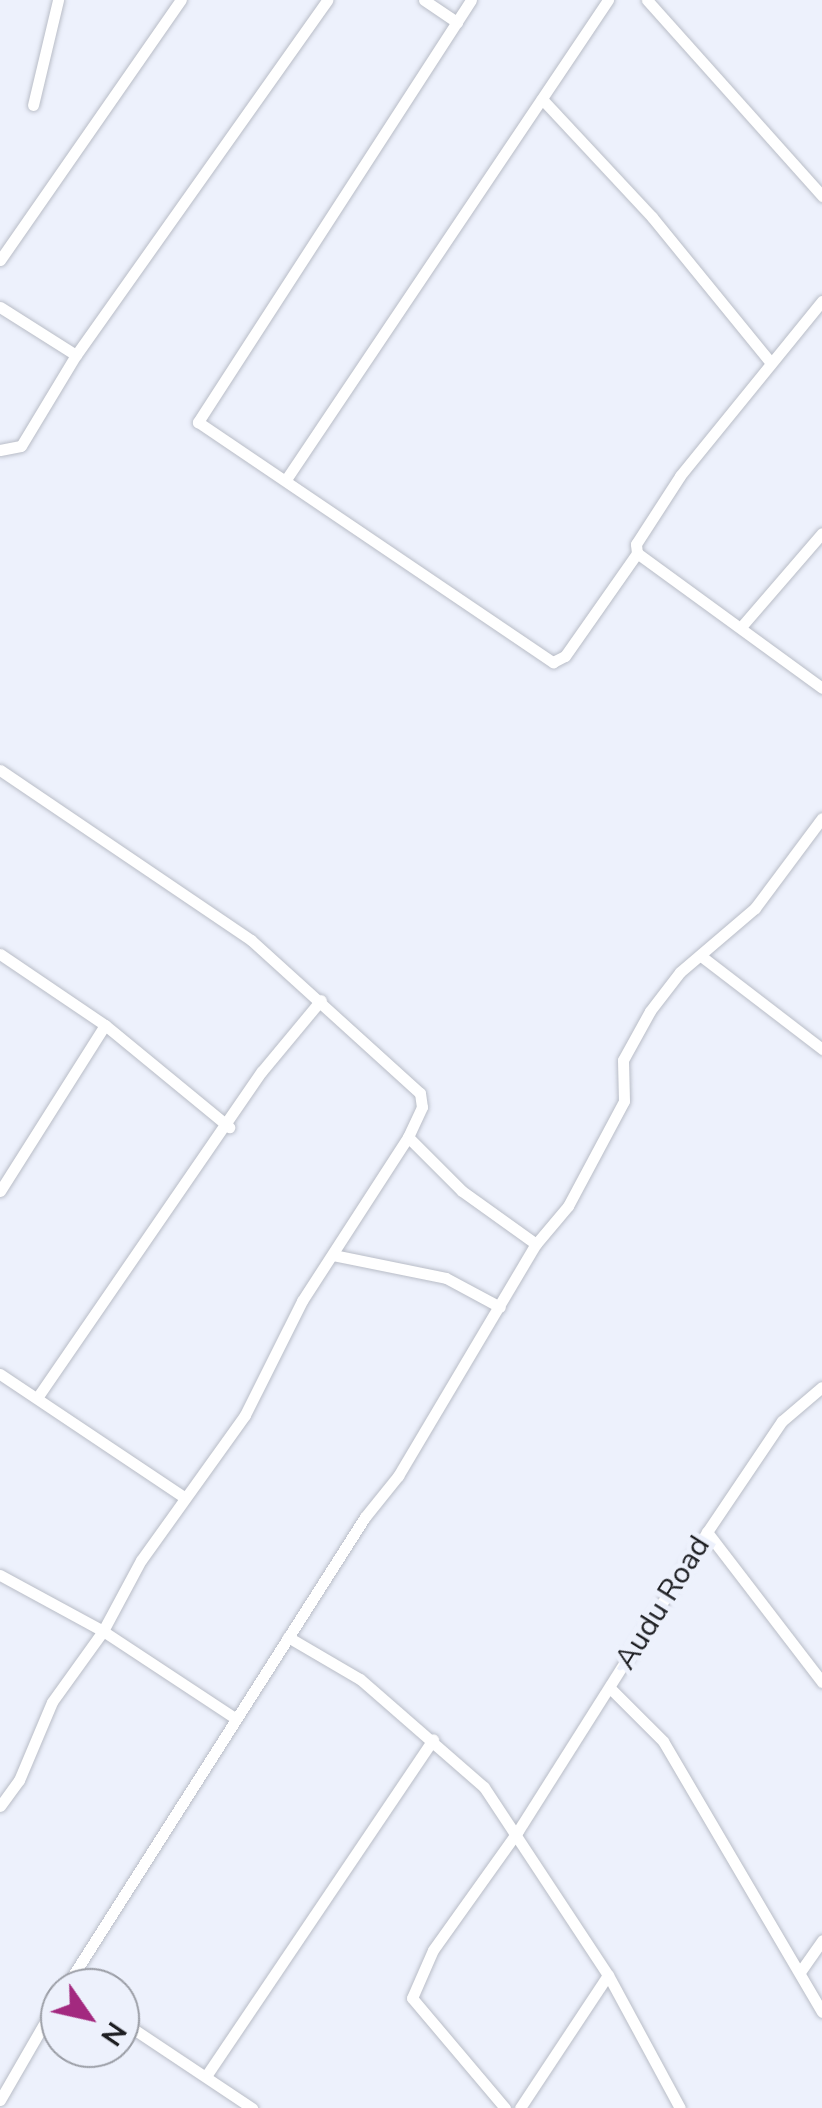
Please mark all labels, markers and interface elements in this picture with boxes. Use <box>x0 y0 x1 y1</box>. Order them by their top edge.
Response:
street label: Audu Road <box>608 1530 718 1676</box>
north arrow <box>40 1968 140 2068</box>
text: N <box>92 2014 135 2053</box>

